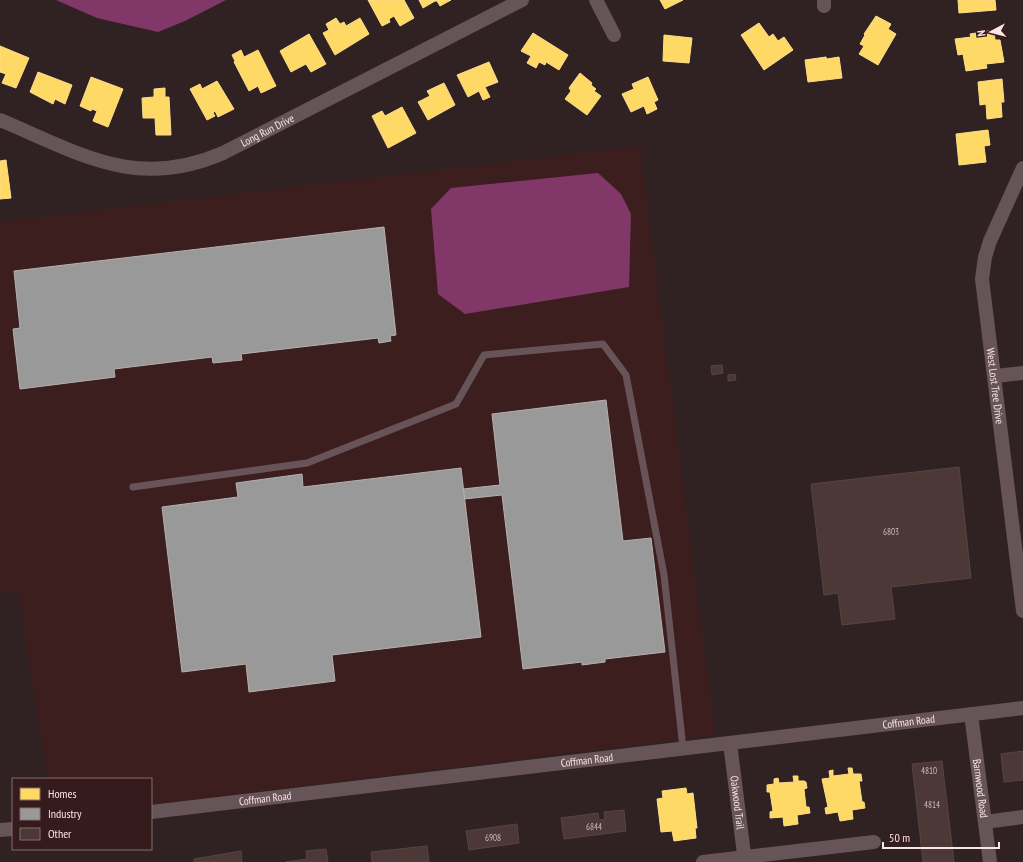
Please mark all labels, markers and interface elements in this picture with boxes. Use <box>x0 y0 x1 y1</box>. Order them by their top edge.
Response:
north arrow <box>971 12 1011 52</box>
text: N <box>974 29 988 37</box>
street label: Long Run Drive <box>238 111 297 150</box>
street label: West Lost Tree Drive <box>984 347 1007 425</box>
house number: 6803 <box>883 526 899 537</box>
street label: Coffman Road <box>882 712 936 732</box>
street label: Coffman Road <box>560 750 614 770</box>
street label: Barnwood Road <box>970 758 991 819</box>
house number: 4810 <box>921 765 937 776</box>
street label: Oakwood Trail <box>727 775 748 831</box>
legend <box>12 778 152 850</box>
text: Homes <box>48 786 76 801</box>
street label: Coffman Road <box>238 788 292 808</box>
house number: 4814 <box>924 799 940 810</box>
text: Industry <box>48 806 82 821</box>
house number: 6844 <box>586 821 602 832</box>
scale bar <box>883 824 999 850</box>
text: Other <box>48 826 72 841</box>
text: 50 m <box>889 830 910 845</box>
house number: 6908 <box>485 832 501 843</box>

